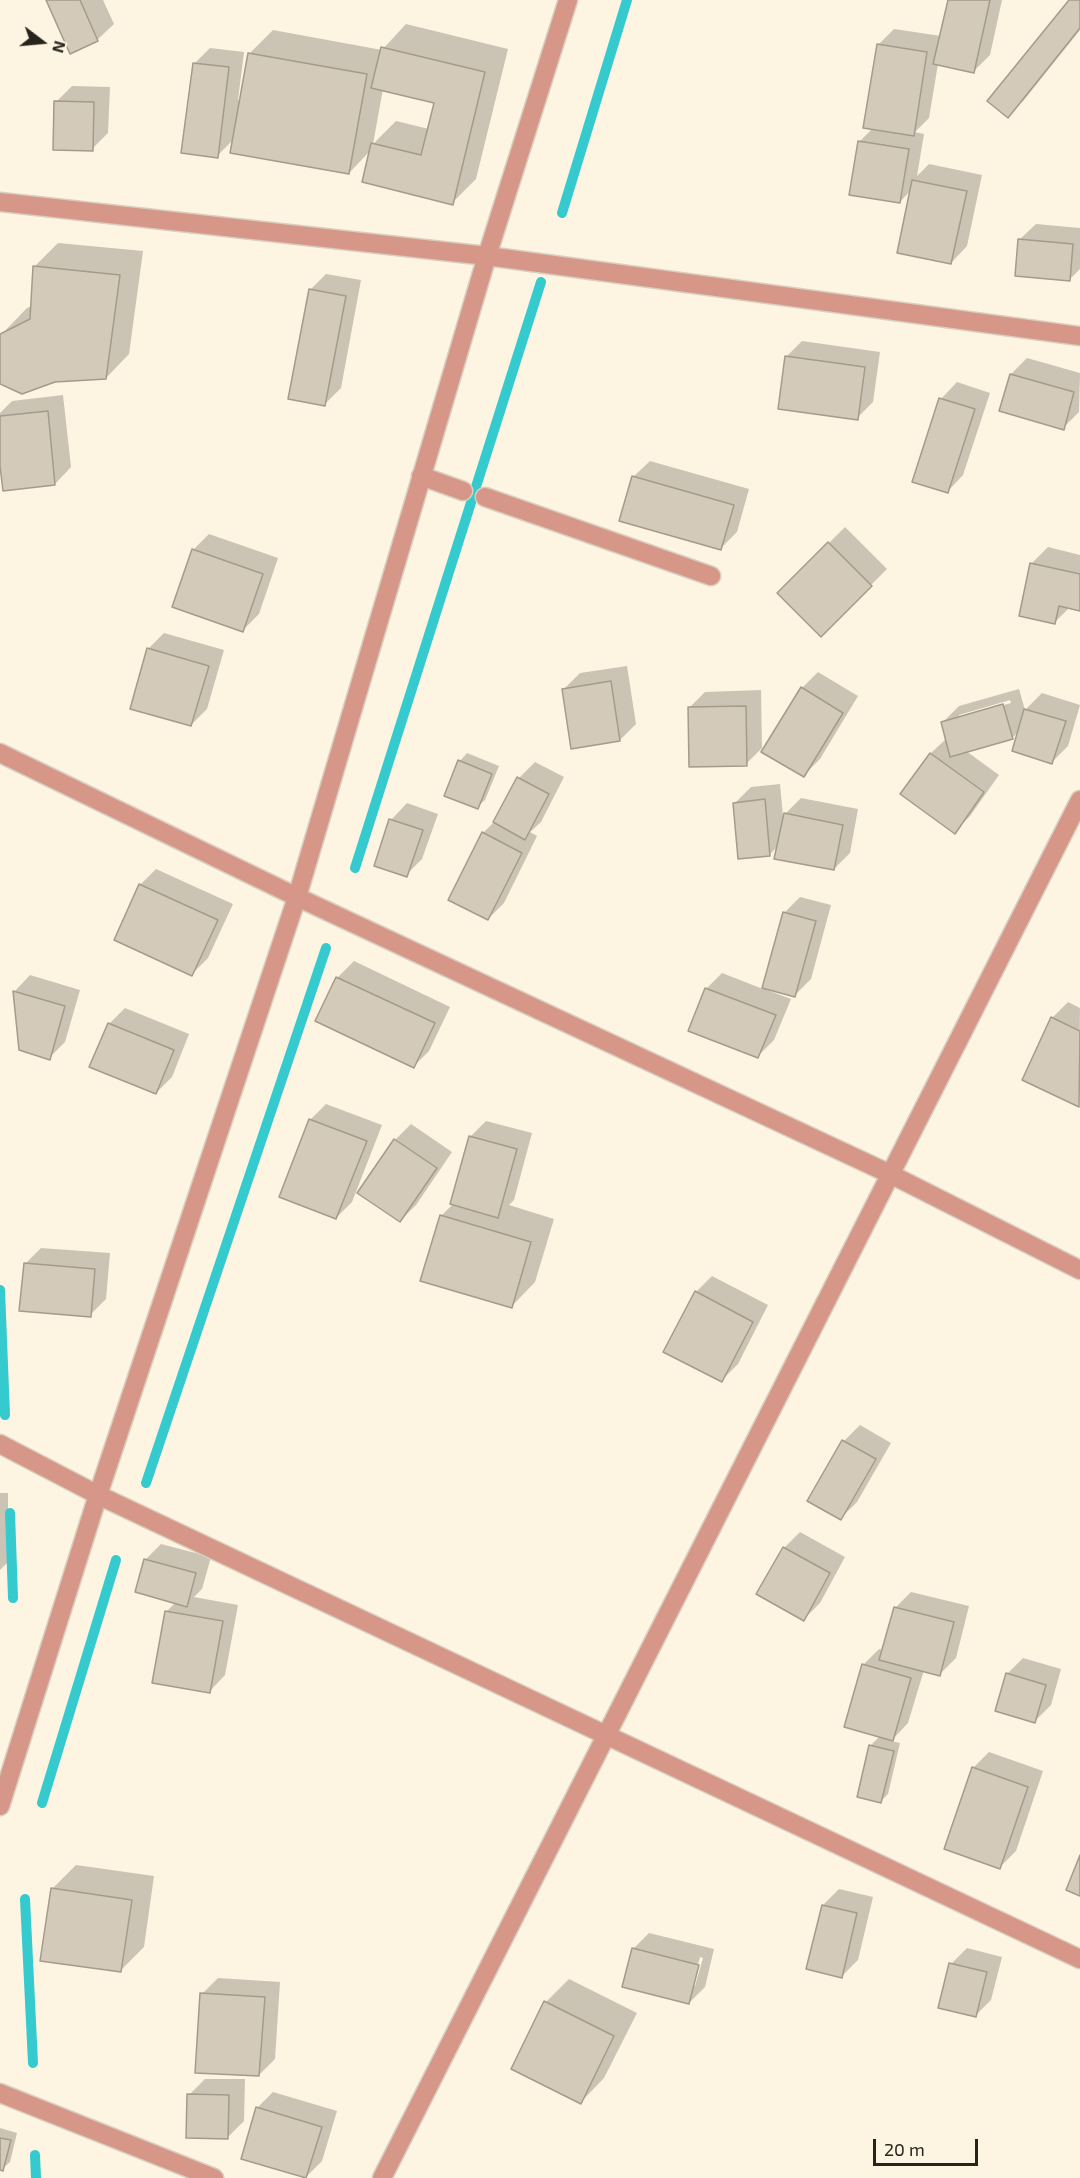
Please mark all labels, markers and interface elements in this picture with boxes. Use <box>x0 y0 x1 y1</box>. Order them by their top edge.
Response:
north arrow <box>12 12 72 72</box>
text: N <box>49 39 71 55</box>
scale bar <box>876 2127 981 2165</box>
text: 20 m <box>884 2138 925 2160</box>

